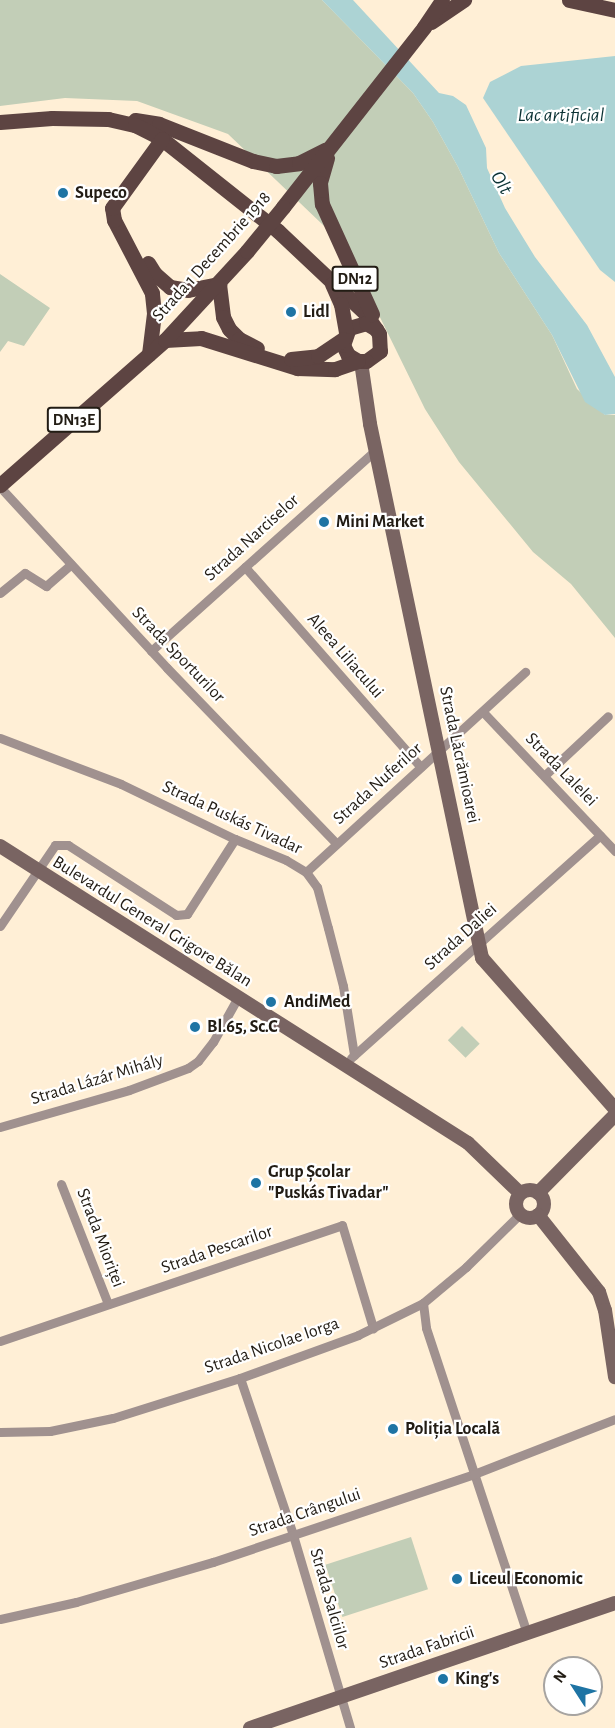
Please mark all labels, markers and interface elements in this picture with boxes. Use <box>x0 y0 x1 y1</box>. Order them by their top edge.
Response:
water label: Lac artificial <box>517 103 605 127</box>
water label: Olt <box>485 167 517 199</box>
place label: Supeco <box>75 182 127 204</box>
marker: Supeco <box>56 186 70 200</box>
street label: Strada 1 Decembrie 1918 <box>148 188 276 326</box>
road number: DN12 <box>331 266 379 292</box>
place label: Lidl <box>303 301 330 323</box>
marker: Lidl <box>284 305 298 319</box>
road number: DN13E <box>46 407 103 433</box>
street label: Strada Narciselor <box>200 490 304 586</box>
place label: Mini Market <box>336 511 424 533</box>
marker: Mini Market <box>317 515 331 529</box>
street label: Strada Sporturilor <box>127 603 229 707</box>
street label: Aleea Liliacului <box>302 609 388 703</box>
street label: Strada Lăcrămioarei <box>434 685 484 825</box>
street label: Strada Lalelei <box>520 729 602 811</box>
street label: Strada Nuferilor <box>329 738 427 830</box>
street label: Strada Puskás Tivadar <box>159 776 305 860</box>
street label: Bulevardul General Grigore Bălan <box>48 852 256 992</box>
street label: Strada Daliei <box>420 899 502 975</box>
place label: AndiMed <box>284 991 350 1013</box>
marker: AndiMed <box>262 993 280 1011</box>
place label: Bl.65, Sc.C <box>207 1016 278 1038</box>
marker: Bl.65, Sc.C <box>188 1020 202 1034</box>
street label: Strada Lázár Mihály <box>28 1050 166 1110</box>
place label: Grup Școlar "Puskás Tivadar" <box>268 1162 389 1204</box>
marker: Grup Școlar "Puskás Tivadar" <box>249 1176 263 1190</box>
street label: Strada Mioriței <box>71 1185 129 1291</box>
street label: Strada Pescarilor <box>158 1221 276 1279</box>
street label: Strada Nicolae Iorga <box>202 1313 342 1379</box>
place label: Poliția Locală <box>405 1418 500 1440</box>
marker: Poliția Locală <box>386 1422 400 1436</box>
street label: Strada Crângului <box>246 1484 364 1542</box>
street label: Strada Salciilor <box>304 1546 354 1652</box>
place label: Liceul Economic <box>469 1568 583 1590</box>
marker: Liceul Economic <box>450 1572 464 1586</box>
street label: Strada Fabricii <box>377 1622 477 1674</box>
north arrow <box>543 1656 603 1716</box>
text: N <box>550 1667 570 1686</box>
place label: King's <box>455 1668 499 1690</box>
marker: King's <box>436 1672 450 1686</box>

